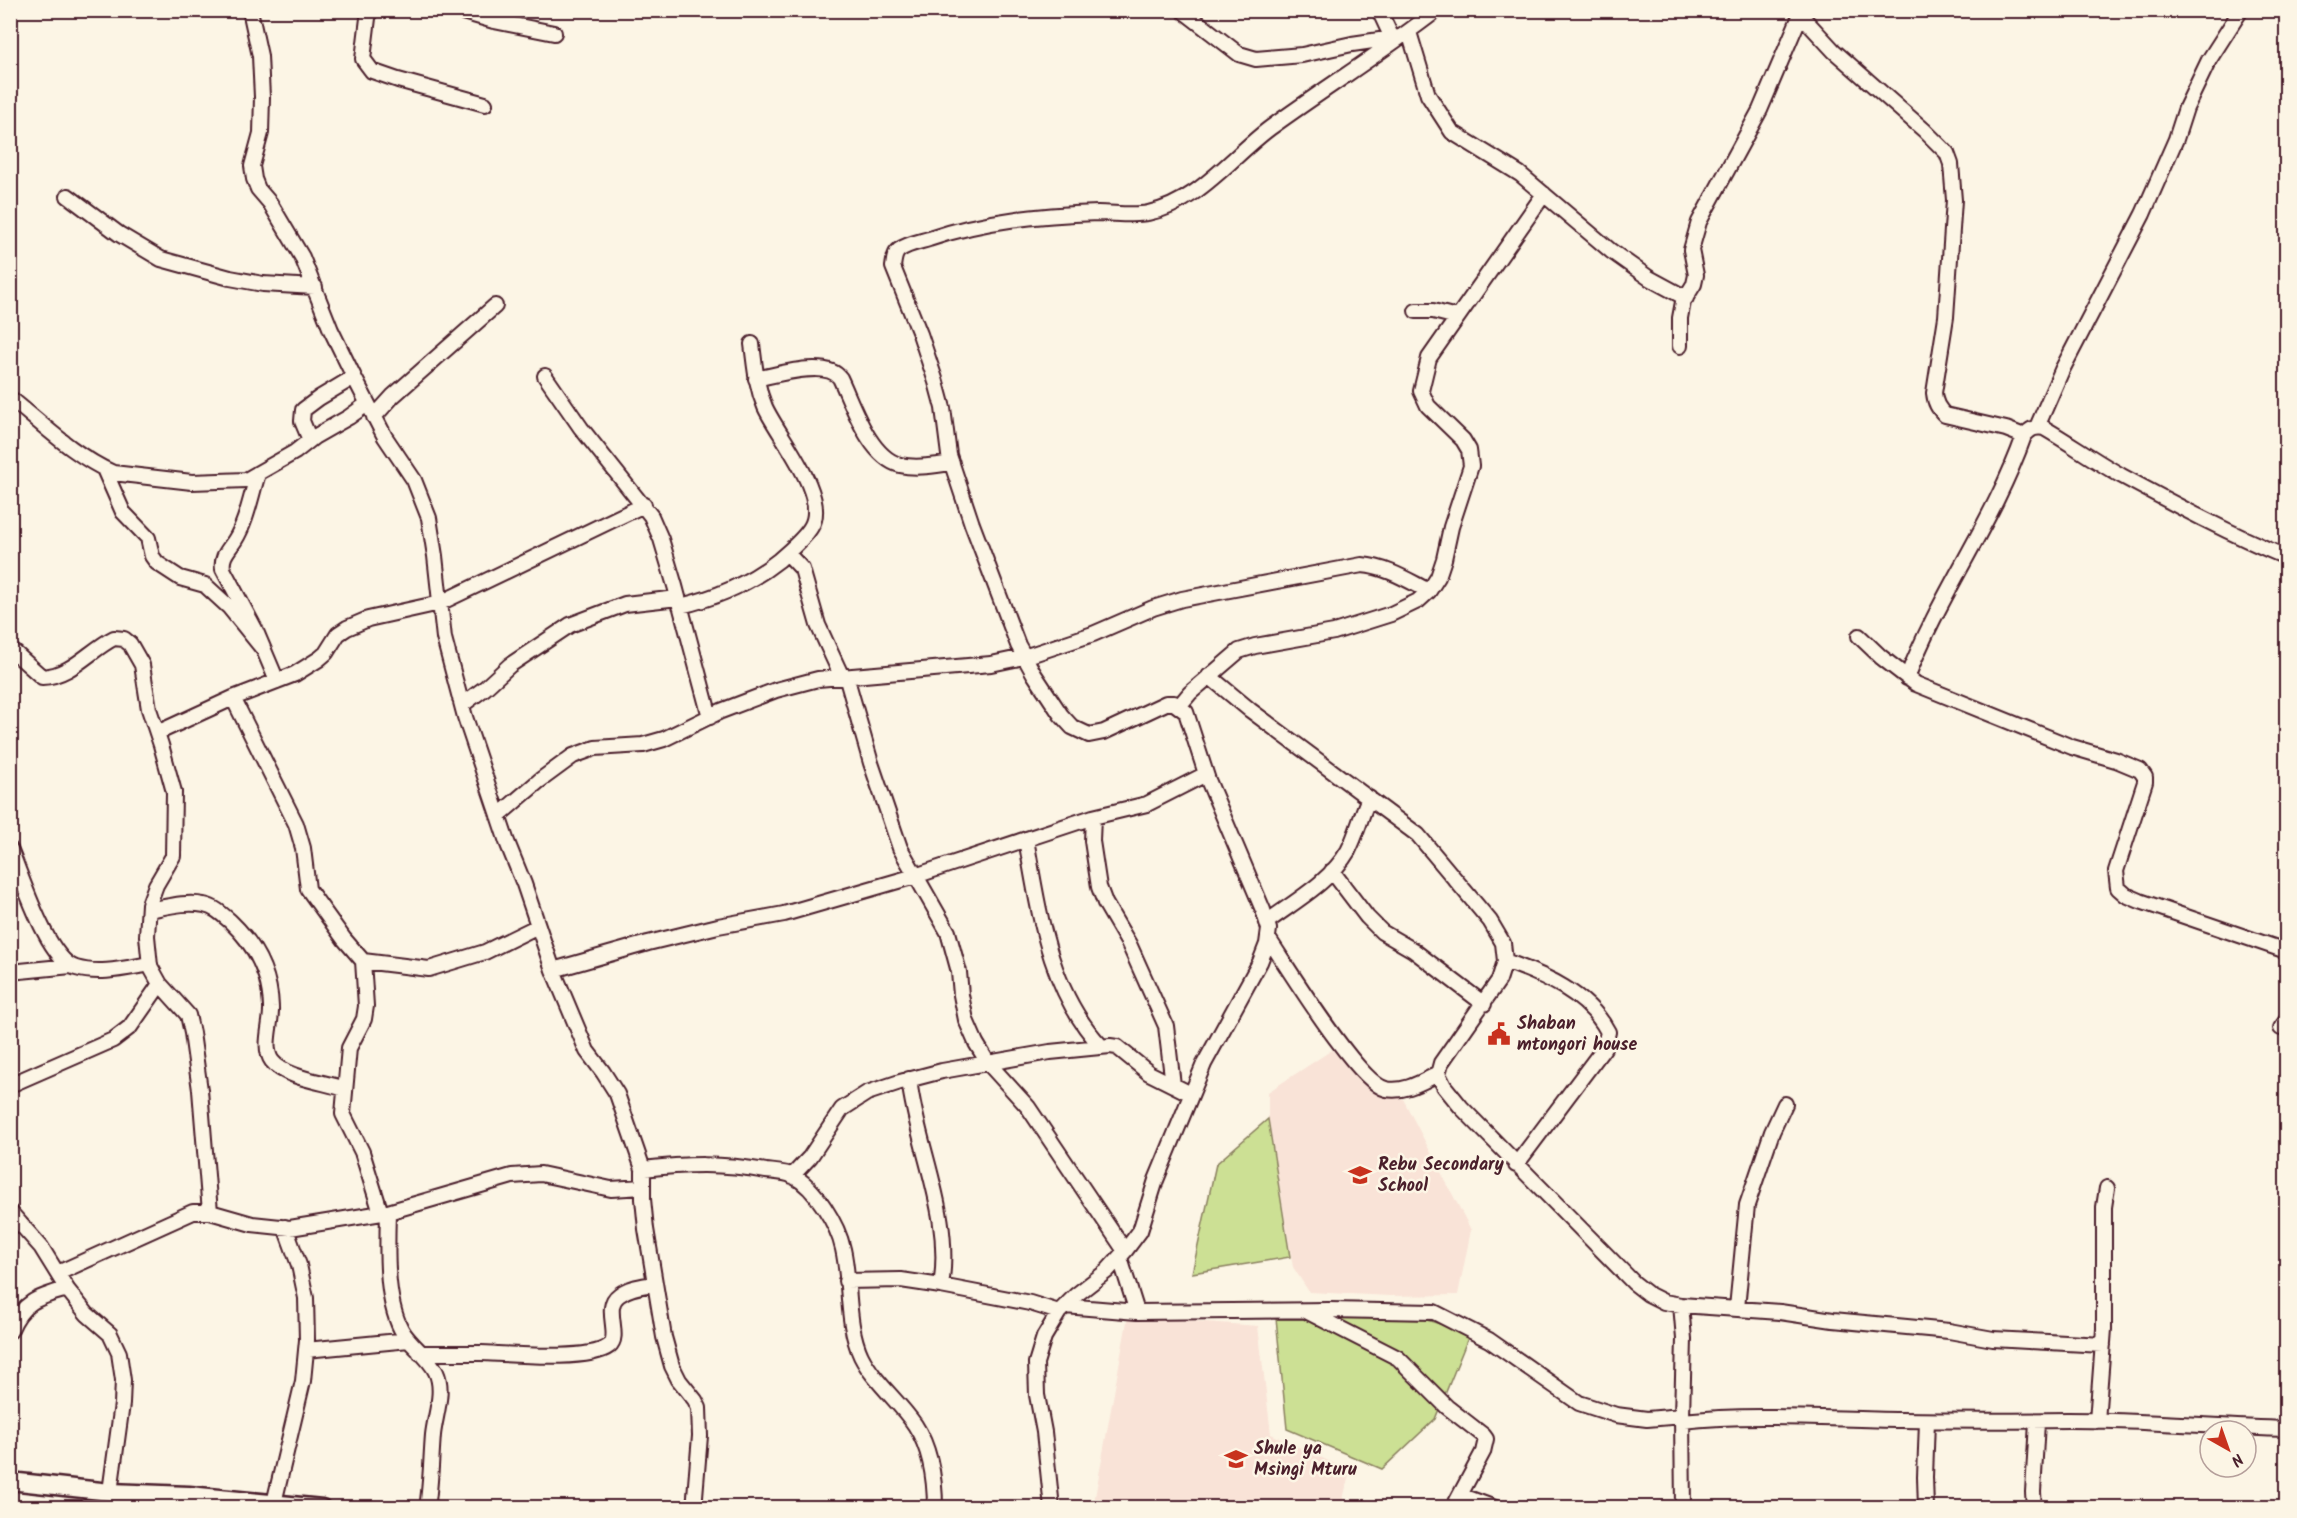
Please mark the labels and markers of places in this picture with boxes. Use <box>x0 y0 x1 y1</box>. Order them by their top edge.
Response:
place label: Shaban mtongori house <box>1517 1010 1638 1060</box>
public building icon: Shaban mtongori house <box>1486 1021 1512 1047</box>
place label: Rebu Secondary School <box>1378 1151 1505 1201</box>
school or university icon: Rebu Secondary School <box>1347 1162 1373 1188</box>
place label: Shule ya Msingi Mturu <box>1254 1435 1357 1485</box>
school or university icon: Shule ya Msingi Mturu <box>1223 1446 1249 1472</box>

